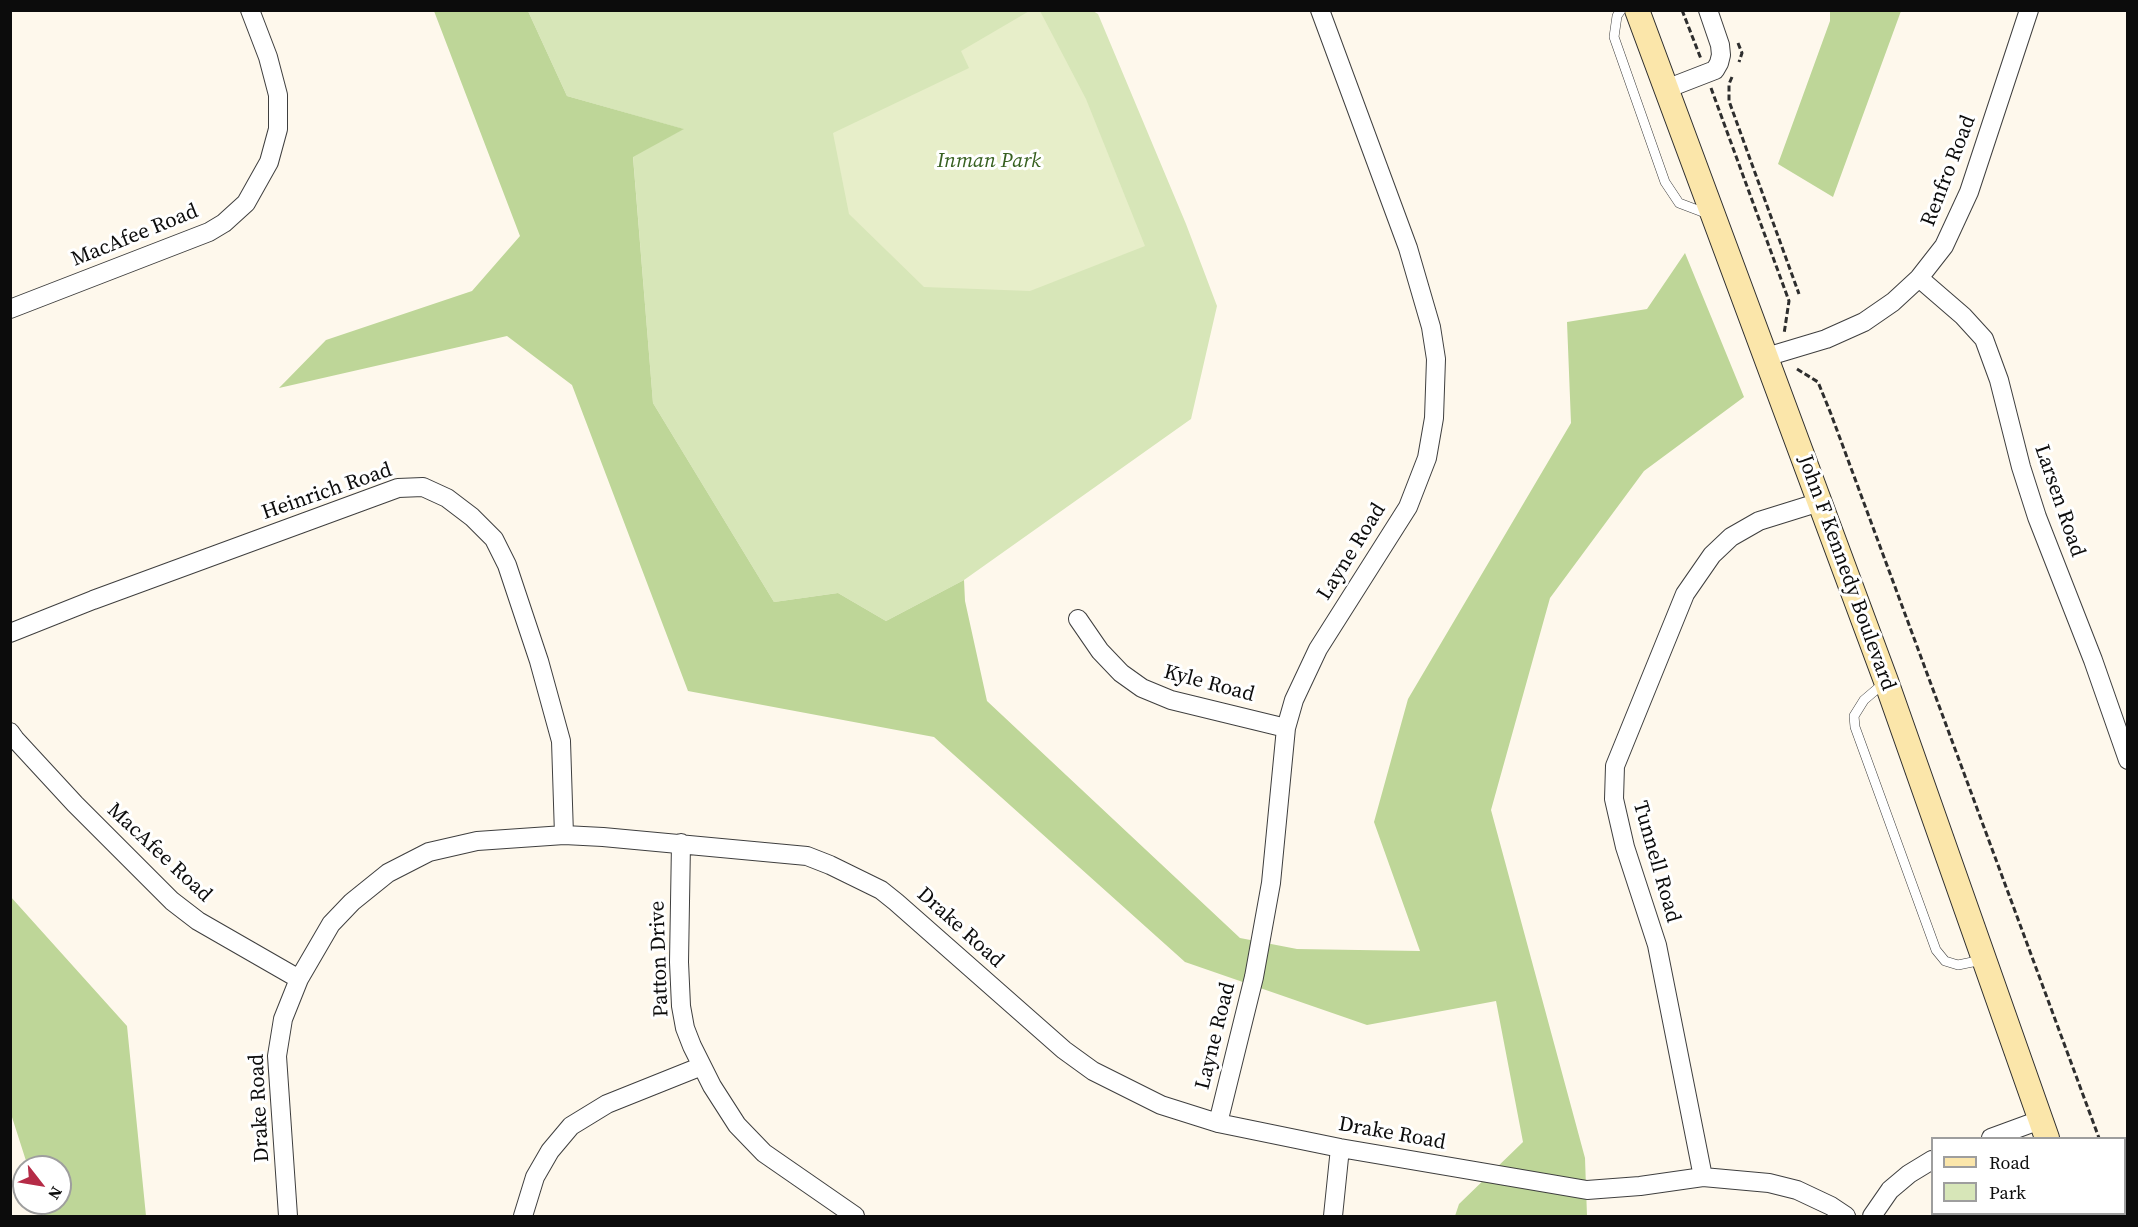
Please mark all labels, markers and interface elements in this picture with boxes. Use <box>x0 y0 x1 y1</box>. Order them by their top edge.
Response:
street label: Renfro Road <box>1916 112 1982 230</box>
park label: Inman Park <box>937 149 1041 175</box>
street label: MacAfee Road <box>68 199 202 273</box>
street label: Larsen Road <box>2028 442 2090 560</box>
street label: John F Kennedy Boulevard <box>1792 452 1900 694</box>
street label: Heinrich Road <box>259 458 395 526</box>
street label: Layne Road <box>1312 499 1392 605</box>
street label: Kyle Road <box>1161 660 1257 708</box>
street label: MacAfee Road <box>101 798 217 908</box>
street label: Tunnell Road <box>1627 798 1685 926</box>
street label: Drake Road <box>911 882 1009 974</box>
street label: Patton Drive <box>645 900 675 1018</box>
street label: Layne Road <box>1191 980 1241 1092</box>
street label: Drake Road <box>245 1053 275 1163</box>
street label: Drake Road <box>1336 1112 1448 1156</box>
legend <box>1931 1137 2126 1215</box>
text: Road <box>1989 1150 2030 1175</box>
north arrow <box>12 1155 72 1215</box>
text: Park <box>1989 1180 2026 1205</box>
text: N <box>43 1183 68 1204</box>

